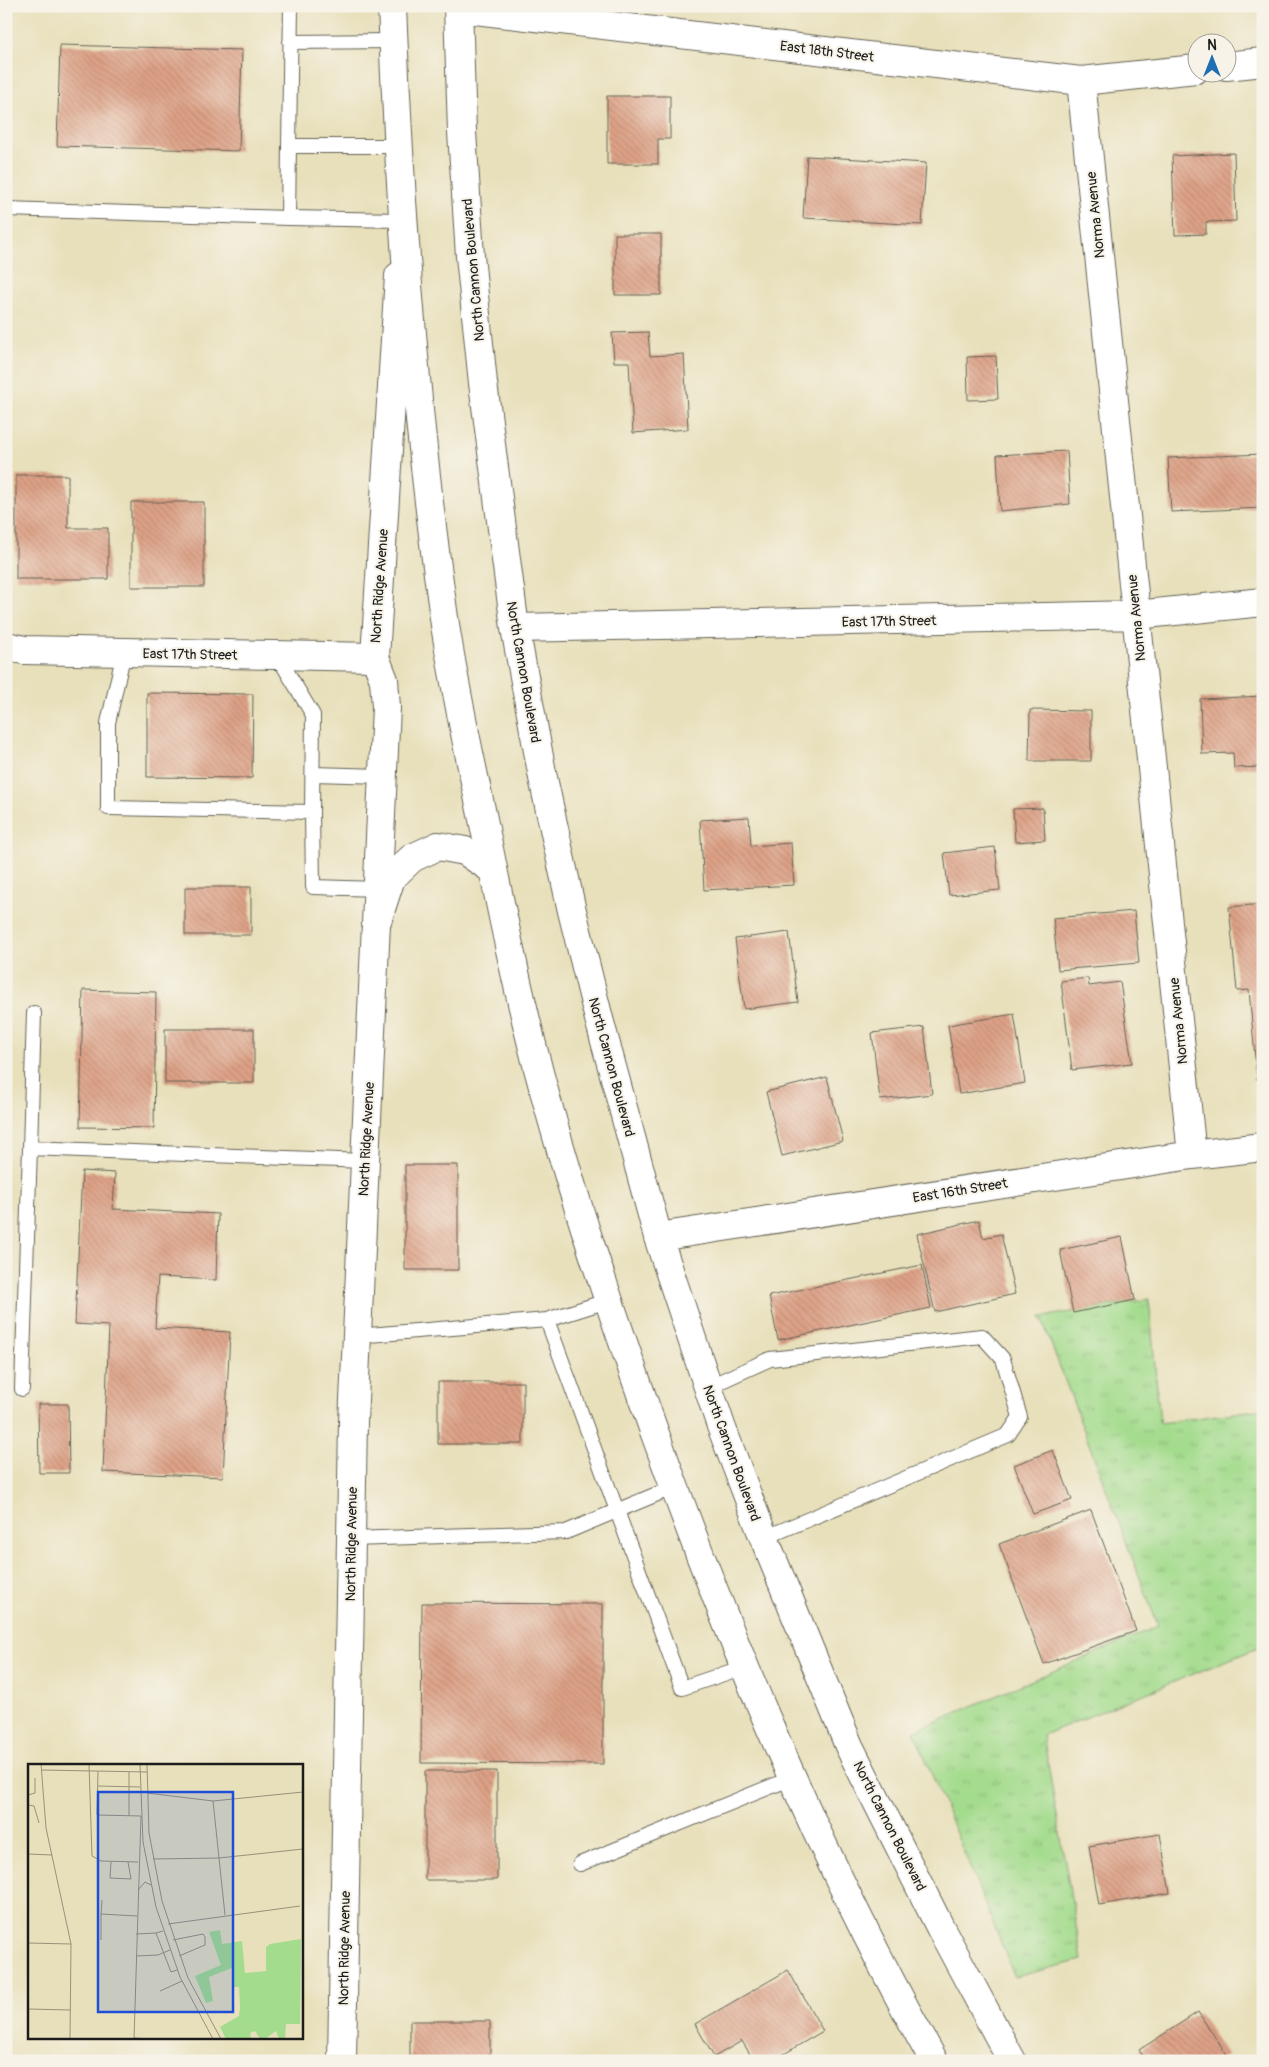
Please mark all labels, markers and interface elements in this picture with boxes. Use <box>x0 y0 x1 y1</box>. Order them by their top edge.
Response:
north arrow <box>1186 32 1236 82</box>
street label: East 18th Street <box>779 37 875 66</box>
text: N <box>1207 37 1217 54</box>
street label: Norma Avenue <box>1082 171 1108 259</box>
street label: North Cannon Boulevard <box>459 198 488 342</box>
street label: North Ridge Avenue <box>367 528 392 644</box>
street label: Norma Avenue <box>1123 574 1149 662</box>
street label: North Cannon Boulevard <box>503 600 544 744</box>
street label: East 17th Street <box>841 612 937 631</box>
street label: East 17th Street <box>142 645 238 664</box>
street label: Norma Avenue <box>1165 977 1191 1065</box>
street label: North Cannon Boulevard <box>585 996 638 1139</box>
street label: North Ridge Avenue <box>355 1081 378 1197</box>
street label: East 16th Street <box>912 1175 1009 1206</box>
street label: North Cannon Boulevard <box>699 1383 764 1524</box>
street label: North Ridge Avenue <box>342 1486 361 1601</box>
street label: North Cannon Boulevard <box>849 1758 930 1894</box>
inset map <box>28 1764 302 2040</box>
street label: North Ridge Avenue <box>335 1890 354 2005</box>

